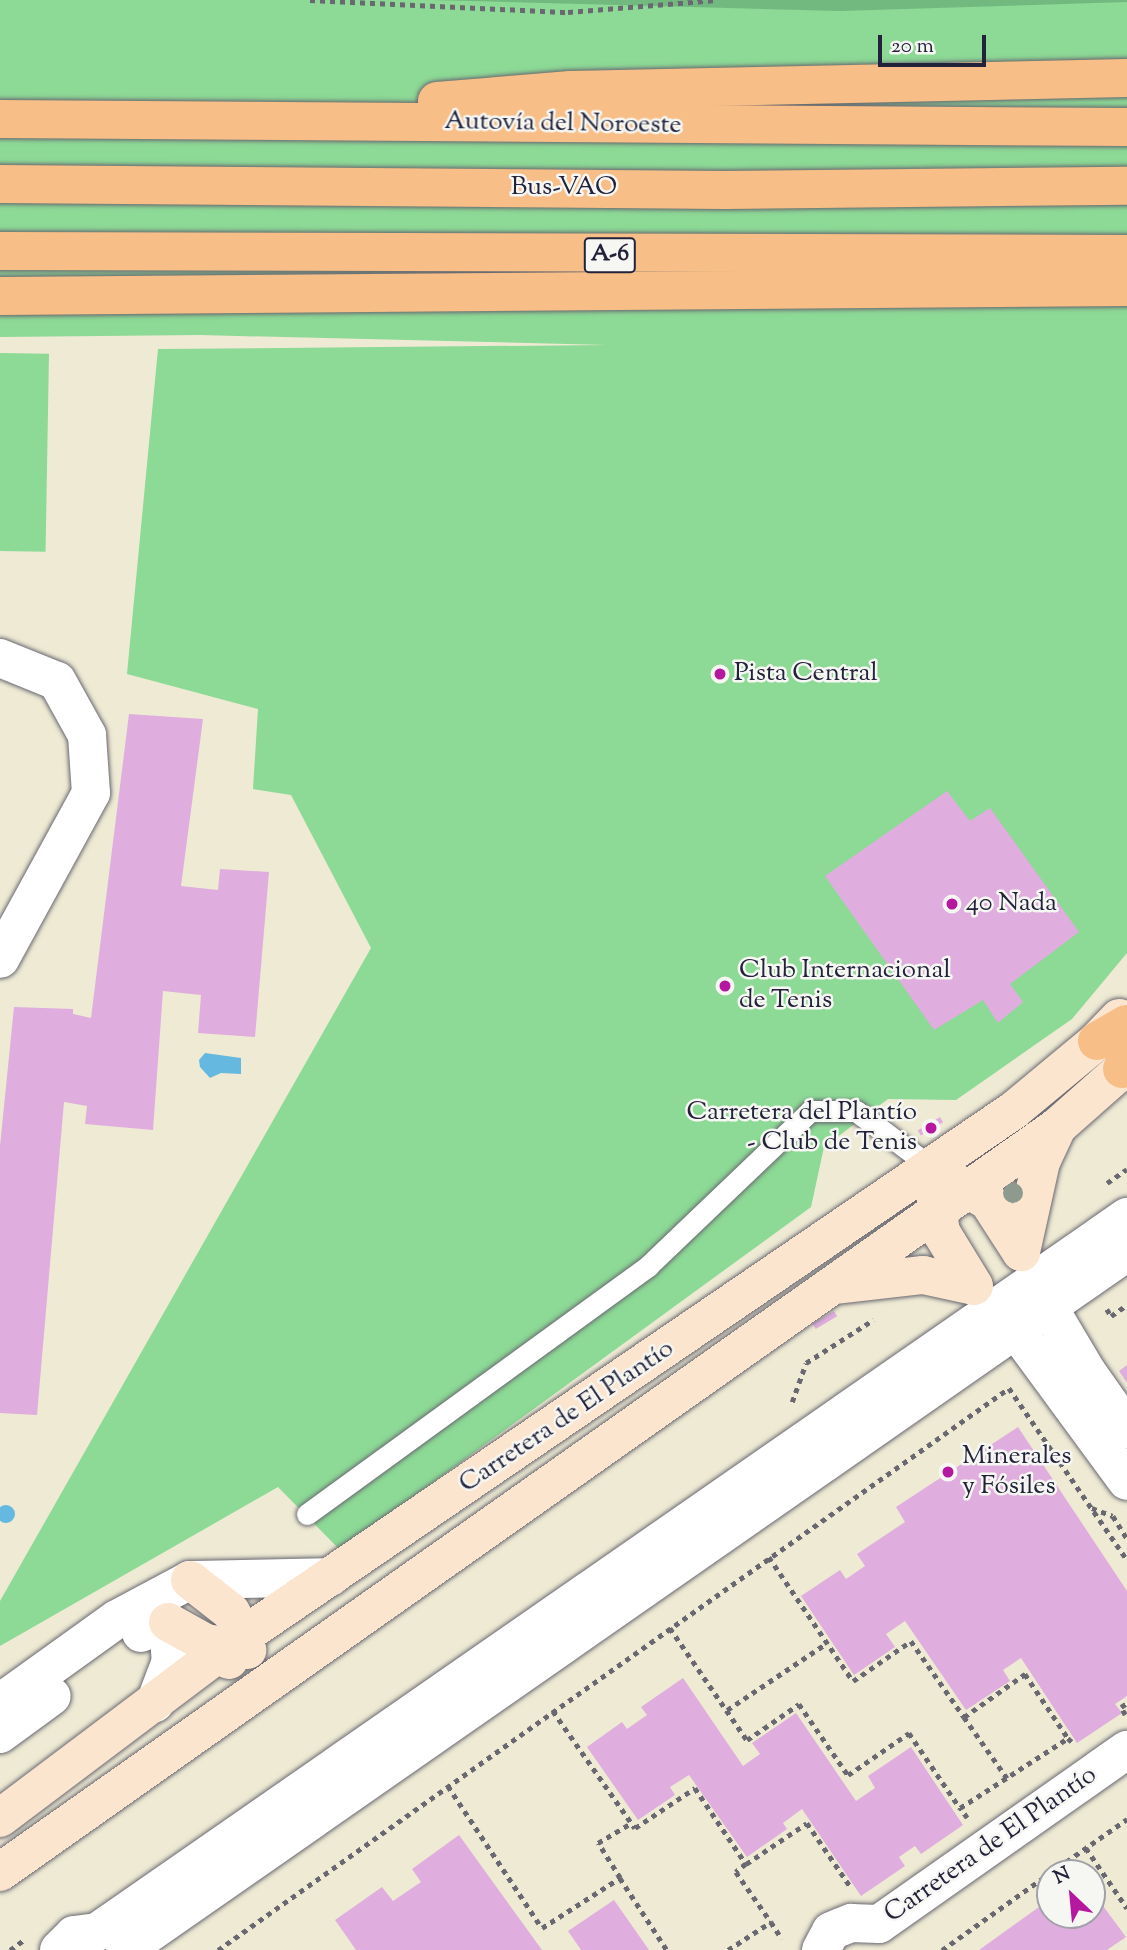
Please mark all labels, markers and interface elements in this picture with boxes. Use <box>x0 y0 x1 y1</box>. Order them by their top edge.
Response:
scale bar <box>882 21 990 65</box>
text: 20 m <box>891 32 934 62</box>
street label: Autovía del Noroeste <box>444 106 682 142</box>
street label: Bus-VAO <box>511 172 617 204</box>
road number: A-6 <box>584 234 636 276</box>
place label: Pista Central <box>734 658 878 690</box>
marker: Pista Central <box>712 666 728 682</box>
place label: 40 Nada <box>966 888 1057 920</box>
marker: 40 Nada <box>944 896 960 912</box>
place label: Club Internacional de Tenis <box>739 955 951 1016</box>
marker: Club Internacional de Tenis <box>717 978 733 994</box>
place label: Carretera del Plantío - Club de Tenis <box>686 1097 917 1158</box>
marker: Carretera del Plantío - Club de Tenis <box>923 1120 939 1136</box>
street label: Carretera de El Plantío <box>454 1334 680 1500</box>
place label: Minerales y Fósiles <box>962 1441 1072 1502</box>
marker: Minerales y Fósiles <box>940 1464 956 1480</box>
street label: Carretera de El Plantío <box>879 1760 1103 1930</box>
north arrow <box>1036 1859 1106 1929</box>
text: N <box>1050 1861 1075 1892</box>

